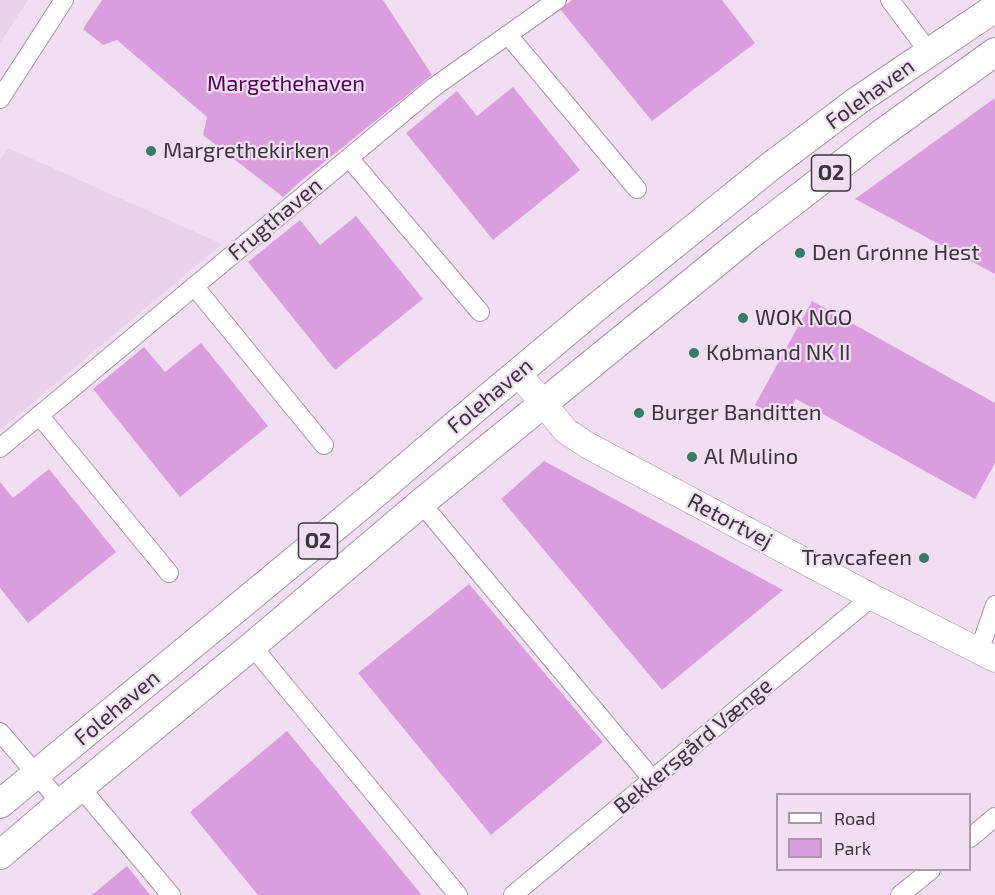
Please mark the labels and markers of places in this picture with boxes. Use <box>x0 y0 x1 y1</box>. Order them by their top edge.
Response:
place label: Margrethekirken <box>163 138 330 164</box>
marker: Margrethekirken <box>144 144 158 158</box>
place label: Den Grønne Hest <box>812 240 980 266</box>
marker: Den Grønne Hest <box>793 246 807 260</box>
place label: WOK NGO <box>755 305 852 331</box>
marker: WOK NGO <box>736 311 750 325</box>
place label: Købmand NK II <box>706 340 851 366</box>
marker: Købmand NK II <box>687 346 701 360</box>
place label: Burger Banditten <box>651 400 822 426</box>
marker: Burger Banditten <box>632 406 646 420</box>
place label: Al Mulino <box>704 444 798 470</box>
marker: Al Mulino <box>685 450 699 464</box>
place label: Travcafeen <box>801 545 912 571</box>
marker: Travcafeen <box>917 551 931 565</box>

